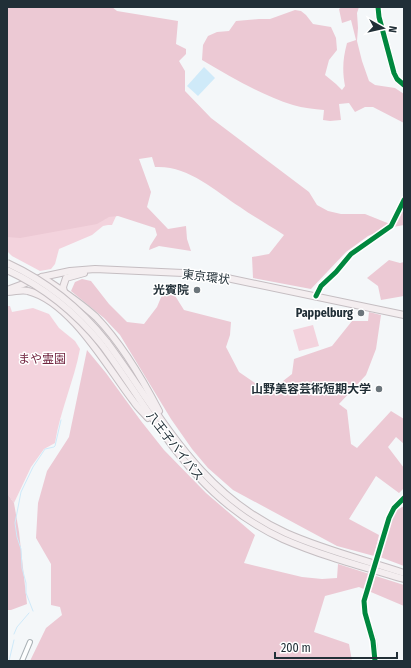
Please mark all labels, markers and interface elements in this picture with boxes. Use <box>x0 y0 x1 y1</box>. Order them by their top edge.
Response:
north arrow <box>363 8 403 48</box>
text: N <box>386 25 399 33</box>
street label: 東京環状 <box>181 267 231 287</box>
place label: 光賓院 <box>153 283 189 297</box>
marker: 光賓院 <box>192 285 202 295</box>
place label: Pappelburg <box>296 306 353 320</box>
marker: Pappelburg <box>356 308 366 318</box>
park label: まや霊園 <box>18 352 66 366</box>
place label: 山野美容芸術短期大学 <box>251 382 371 396</box>
marker: 山野美容芸術短期大学 <box>374 384 384 394</box>
street label: 八王子バイパス <box>144 409 206 483</box>
scale bar <box>275 634 397 660</box>
text: 200 m <box>281 641 311 655</box>

